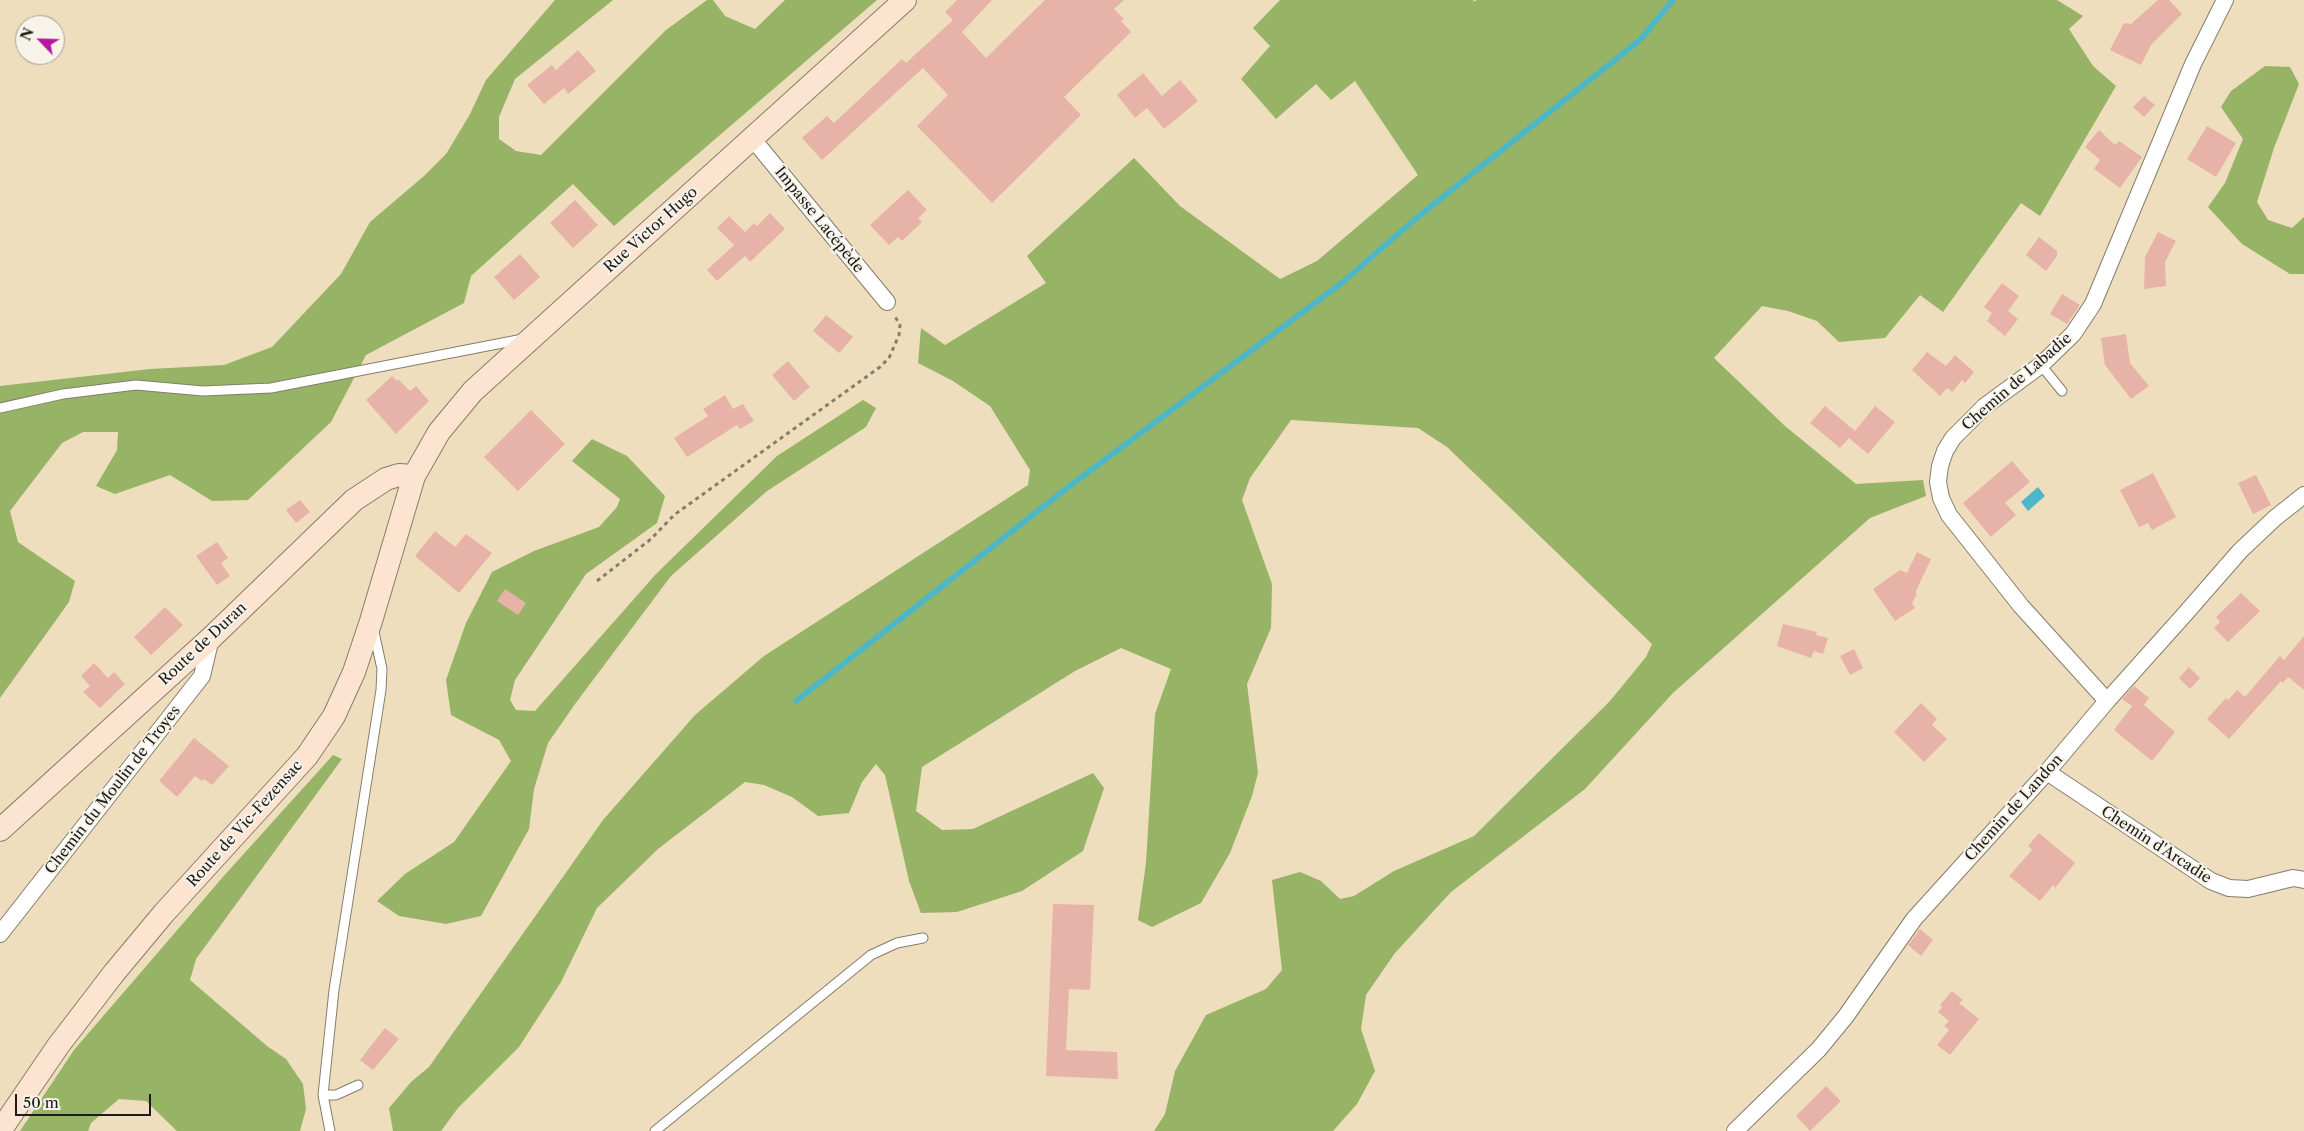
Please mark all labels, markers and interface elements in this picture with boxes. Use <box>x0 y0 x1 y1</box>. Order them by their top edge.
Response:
north arrow <box>15 15 65 65</box>
text: N <box>17 25 38 44</box>
street label: Impasse Lacépède <box>771 163 867 277</box>
street label: Rue Victor Hugo <box>601 183 701 277</box>
street label: Chemin de Labadie <box>1958 329 2076 435</box>
street label: Route de Duran <box>155 599 251 689</box>
street label: Chemin du Moulin de Troyes <box>42 702 184 878</box>
street label: Chemin de Landon <box>1961 751 2067 865</box>
street label: Route de Vic-Fezensac <box>183 757 307 891</box>
street label: Chemin d'Arcadie <box>2097 803 2215 887</box>
scale bar <box>18 1084 154 1116</box>
text: 50 m <box>23 1093 59 1112</box>

